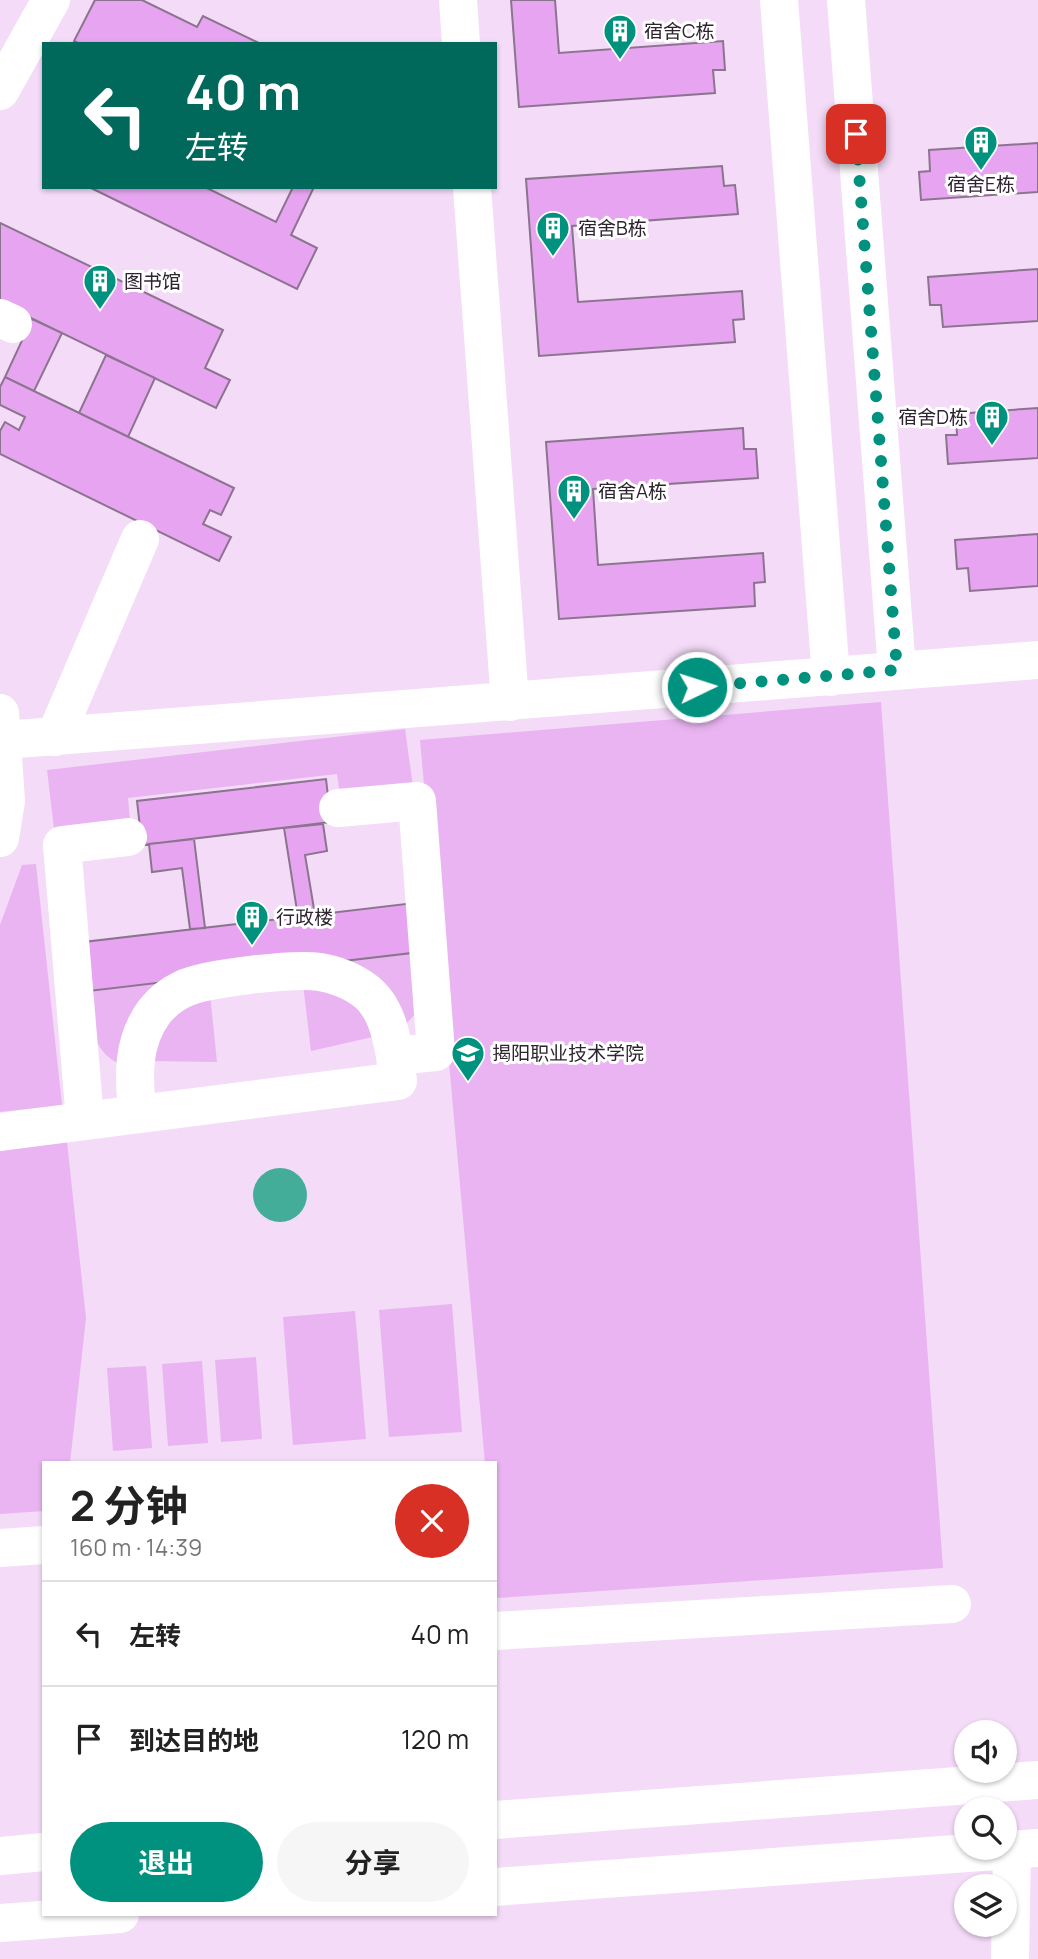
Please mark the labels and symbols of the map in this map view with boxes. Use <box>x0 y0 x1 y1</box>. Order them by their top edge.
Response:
building icon: 宿舍C栋 <box>601 12 639 61</box>
place label: 宿舍C栋 <box>644 18 715 44</box>
pin <box>826 104 886 164</box>
building icon: 宿舍E栋 <box>962 123 1000 172</box>
place label: 宿舍E栋 <box>947 171 1015 197</box>
building icon: 宿舍B栋 <box>534 209 572 258</box>
place label: 宿舍B栋 <box>578 215 647 241</box>
building icon: 图书馆 <box>81 262 119 311</box>
place label: 图书馆 <box>124 268 181 294</box>
building icon: 宿舍D栋 <box>973 398 1011 447</box>
place label: 宿舍D栋 <box>898 404 968 430</box>
building icon: 宿舍A栋 <box>555 472 593 521</box>
place label: 宿舍A栋 <box>598 478 667 504</box>
position arrow <box>660 650 734 724</box>
building icon: 行政楼 <box>233 898 271 947</box>
place label: 行政楼 <box>276 904 333 930</box>
school or university icon: 揭阳职业技术学院 <box>449 1034 487 1083</box>
place label: 揭阳职业技术学院 <box>492 1040 644 1066</box>

